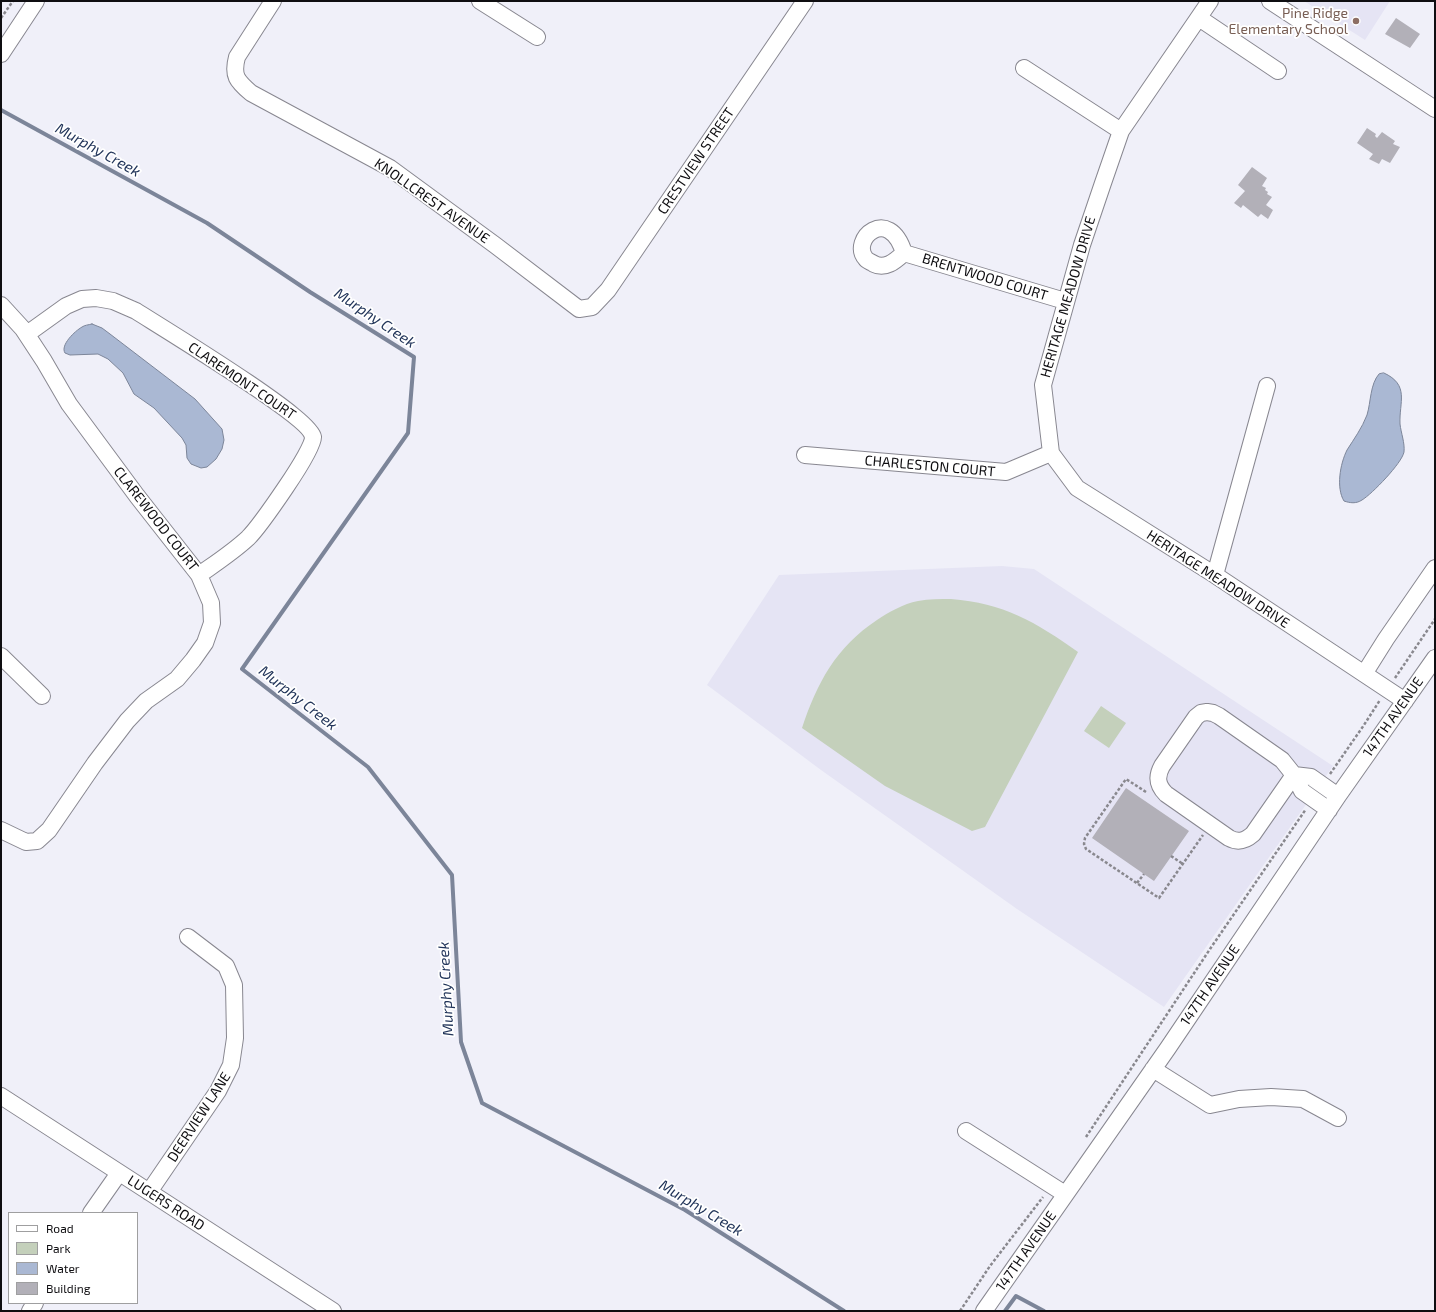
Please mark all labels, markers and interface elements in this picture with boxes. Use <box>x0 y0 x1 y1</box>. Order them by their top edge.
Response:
place label: Pine Ridge Elementary School <box>1229 5 1348 38</box>
marker: Pine Ridge Elementary School <box>1351 16 1361 26</box>
street label: CRESTVIEW STREET <box>654 104 738 218</box>
water label: Murphy Creek <box>52 119 144 181</box>
street label: KNOLLCREST AVENUE <box>371 155 493 247</box>
street label: HERITAGE MEADOW DRIVE <box>1037 214 1099 380</box>
street label: BRENTWOOD COURT <box>920 250 1050 304</box>
water label: Murphy Creek <box>331 284 419 352</box>
street label: CLAREMONT COURT <box>185 339 299 423</box>
street label: CHARLESTON COURT <box>864 452 996 480</box>
street label: CLAREWOOD COURT <box>110 463 202 575</box>
street label: HERITAGE MEADOW DRIVE <box>1143 526 1293 632</box>
water label: Murphy Creek <box>255 662 341 734</box>
street label: 147TH AVENUE <box>1359 674 1427 760</box>
water label: Murphy Creek <box>435 941 457 1037</box>
street label: 147TH AVENUE <box>1177 942 1243 1028</box>
street label: DEERVIEW LANE <box>164 1069 234 1165</box>
street label: LUGERS ROAD <box>124 1172 208 1234</box>
water label: Murphy Creek <box>656 1176 746 1240</box>
street label: 147TH AVENUE <box>992 1208 1060 1294</box>
legend <box>8 1212 138 1304</box>
text: Road <box>46 1221 74 1235</box>
text: Park <box>46 1241 71 1255</box>
text: Water <box>46 1261 80 1275</box>
text: Building <box>46 1281 90 1295</box>

